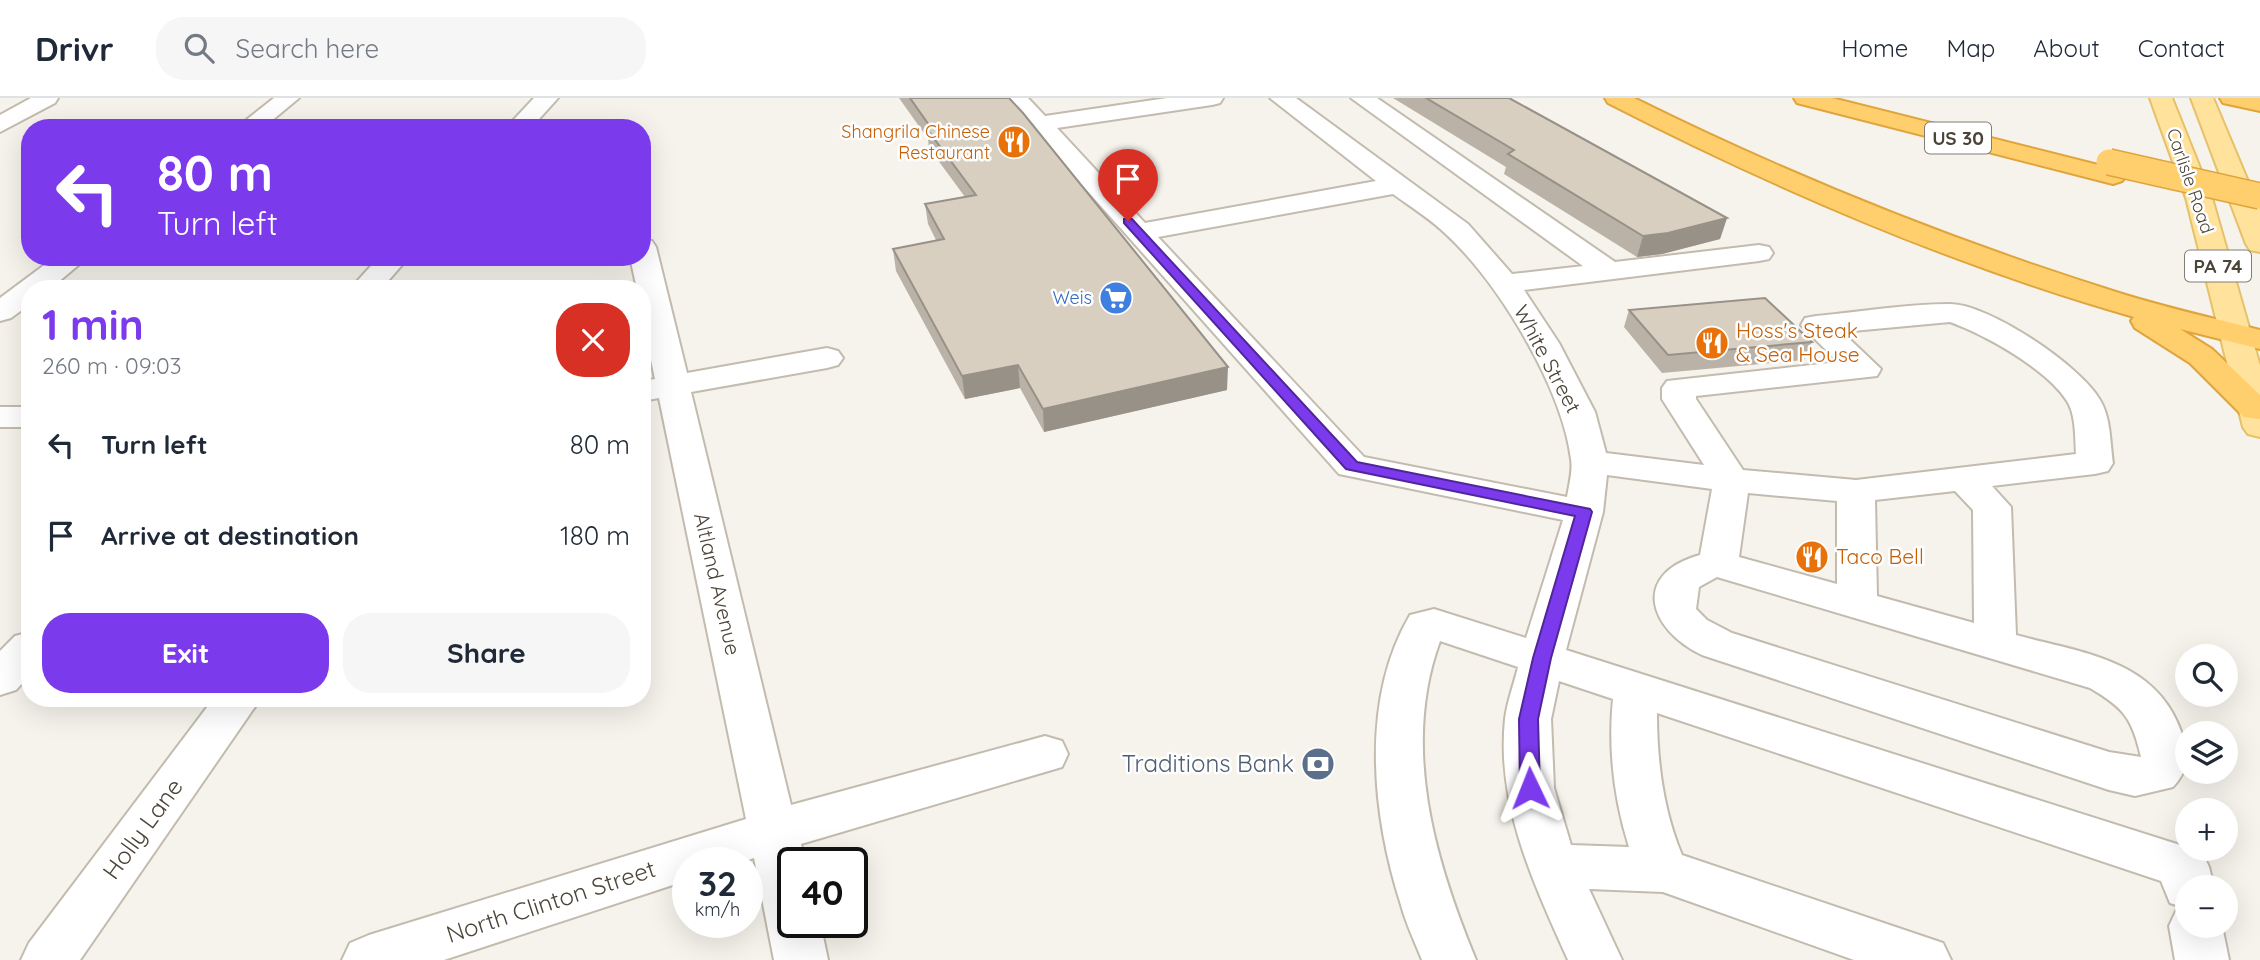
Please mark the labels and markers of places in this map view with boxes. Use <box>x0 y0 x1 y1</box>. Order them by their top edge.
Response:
place label: Shangrila Chinese Restaurant <box>841 120 990 164</box>
restaurant icon: Shangrila Chinese Restaurant <box>995 123 1033 161</box>
pin <box>1098 149 1158 221</box>
supermarket icon: Weis <box>1097 279 1135 317</box>
place label: Weis <box>1052 286 1092 309</box>
place label: Hoss's Steak & Sea House <box>1736 317 1860 367</box>
restaurant icon: Hoss's Steak & Sea House <box>1693 324 1731 362</box>
restaurant icon: Taco Bell <box>1793 538 1831 576</box>
place label: Taco Bell <box>1836 543 1924 569</box>
bank icon: Traditions Bank <box>1299 745 1337 783</box>
place label: Traditions Bank <box>1121 748 1294 778</box>

